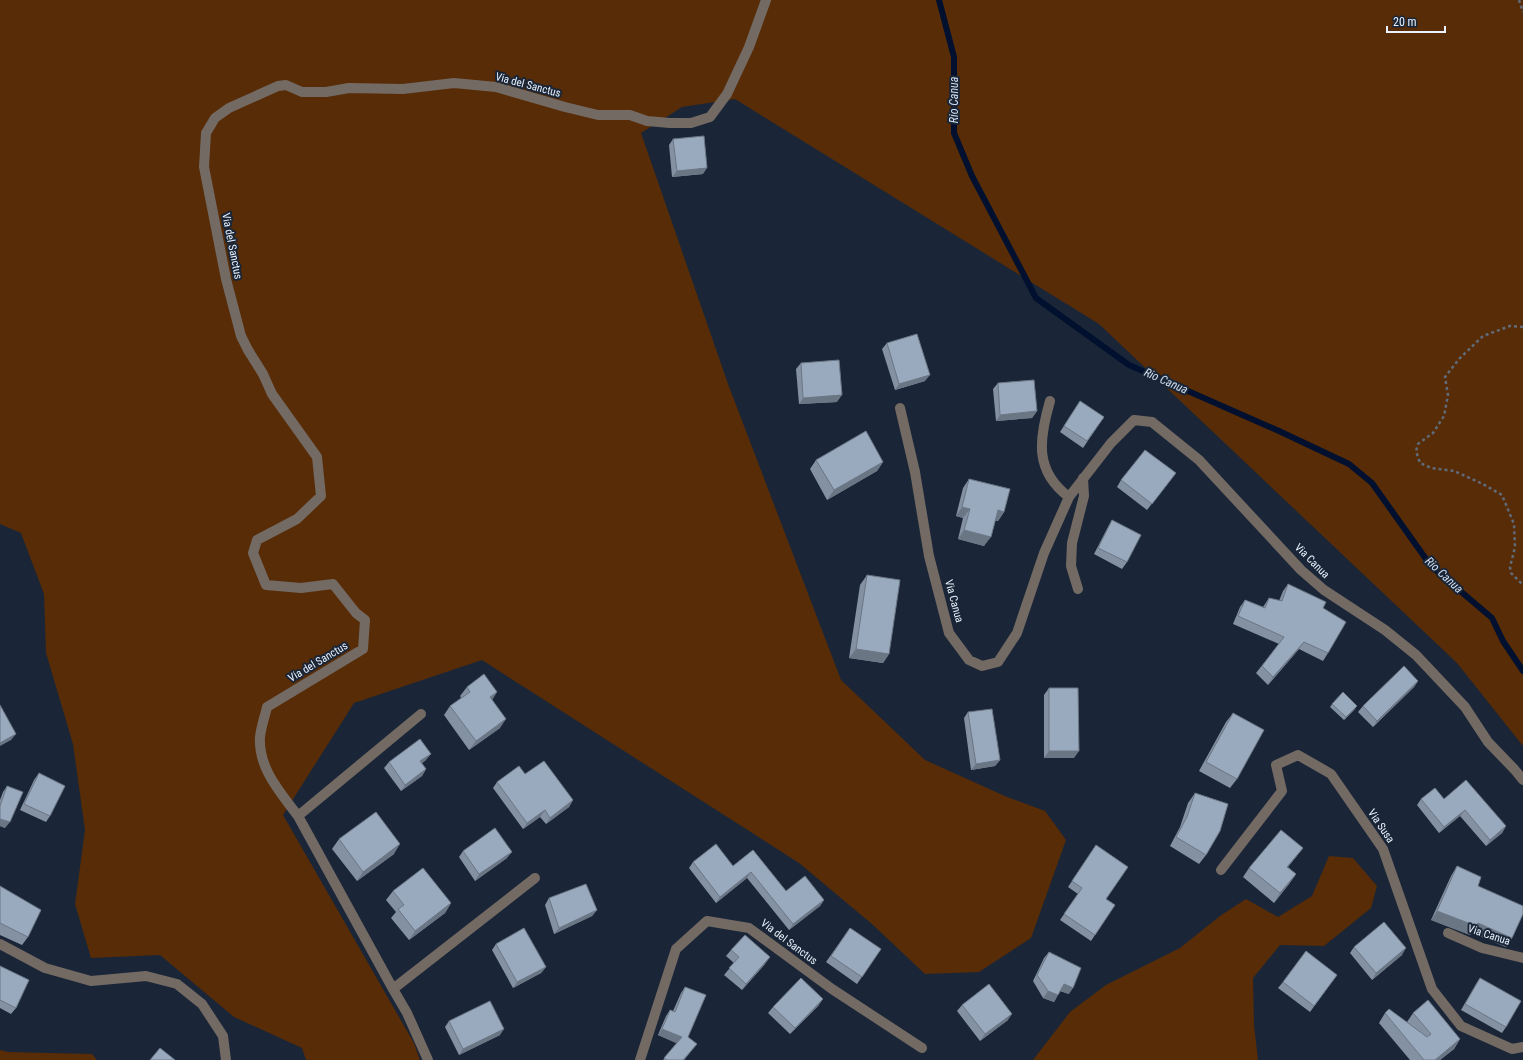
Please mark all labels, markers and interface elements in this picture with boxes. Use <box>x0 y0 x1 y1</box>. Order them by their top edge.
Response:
scale bar <box>1387 8 1445 34</box>
text: 20 m <box>1393 15 1417 29</box>
street label: Via del Sanctus <box>494 70 562 100</box>
water label: Rio Canua <box>947 77 961 123</box>
street label: Via del Sanctus <box>219 212 245 280</box>
water label: Rio Canua <box>1142 365 1190 397</box>
street label: Via Canua <box>1292 541 1332 581</box>
water label: Rio Canua <box>1422 554 1466 596</box>
street label: Via Canua <box>942 578 966 624</box>
street label: Via del Sanctus <box>286 639 350 685</box>
street label: Via Susa <box>1365 807 1397 845</box>
street label: Via del Sanctus <box>758 917 820 967</box>
street label: Via Canua <box>1466 922 1512 948</box>

